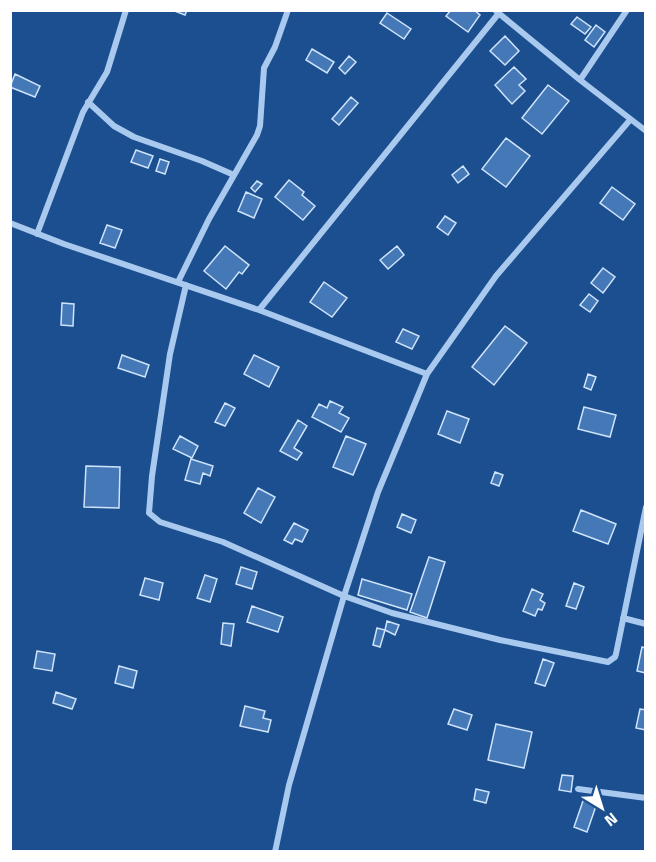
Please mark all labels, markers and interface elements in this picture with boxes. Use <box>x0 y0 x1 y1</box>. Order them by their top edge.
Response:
north arrow <box>572 778 632 838</box>
text: N <box>599 807 623 833</box>

